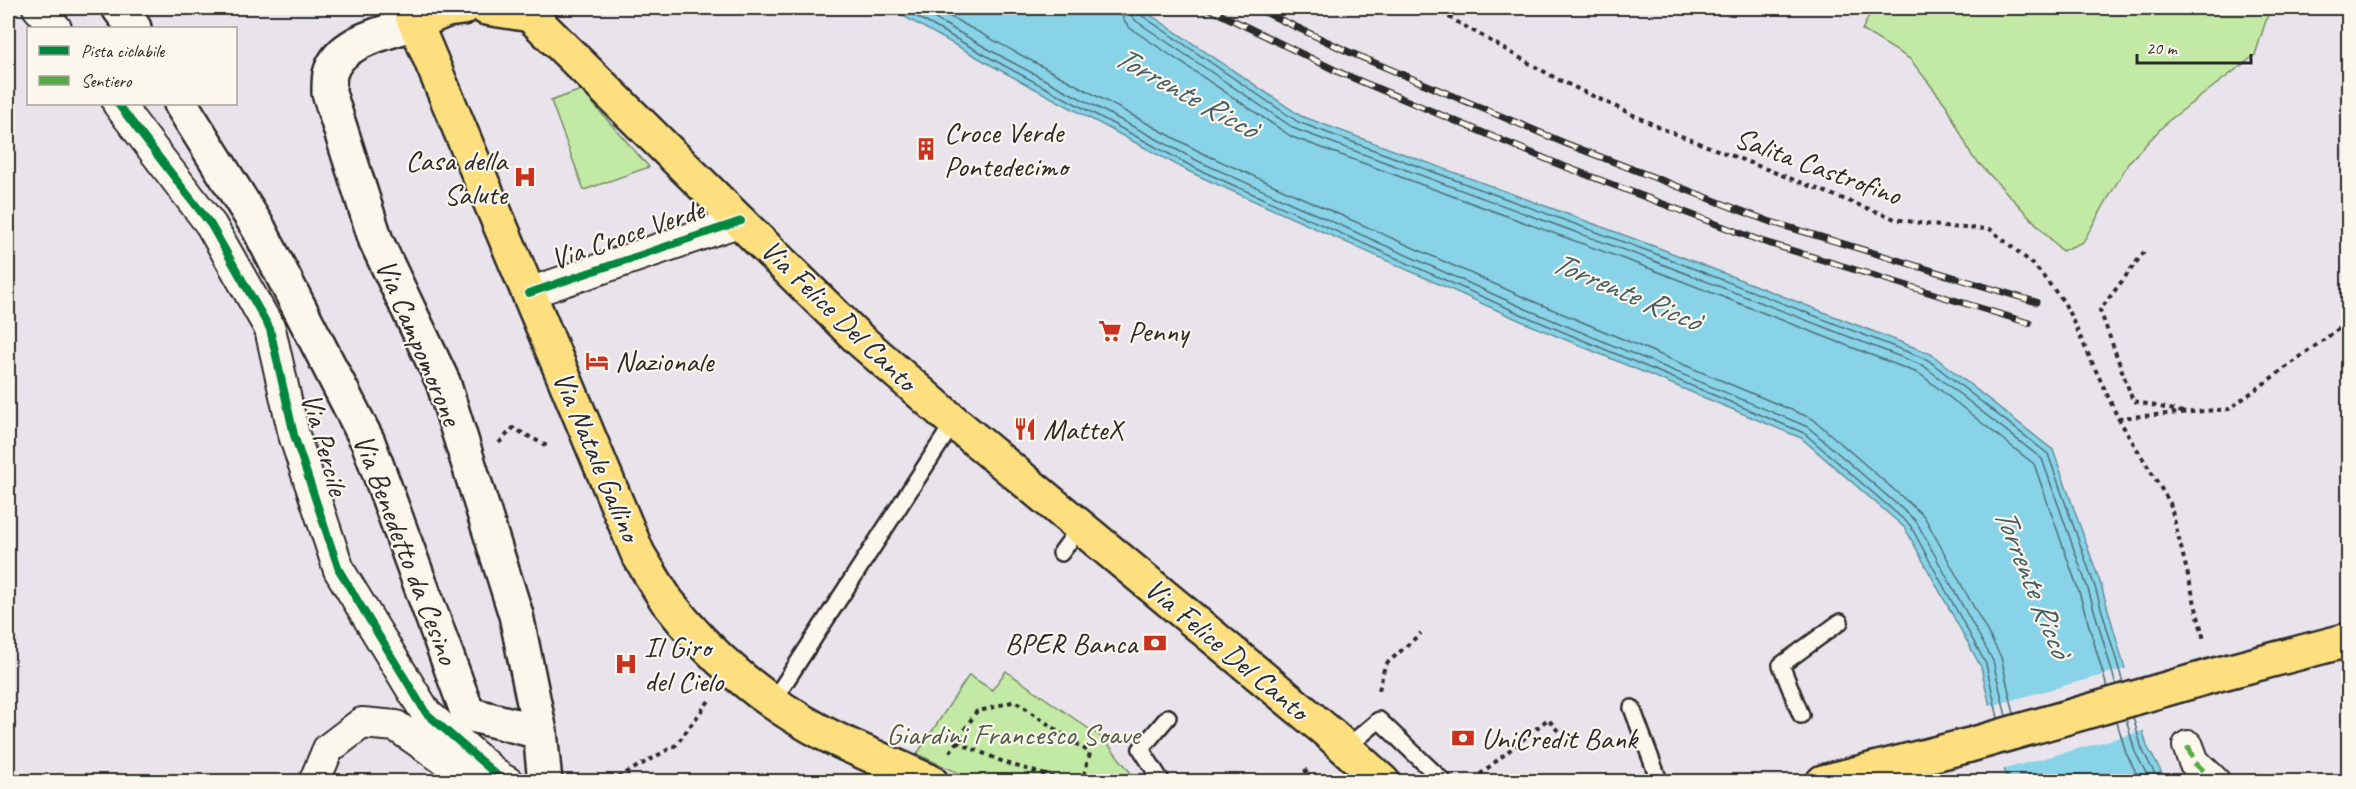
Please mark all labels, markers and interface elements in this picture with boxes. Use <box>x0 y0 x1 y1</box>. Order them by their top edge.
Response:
legend <box>27 27 237 105</box>
scale bar <box>2137 27 2251 65</box>
water label: Torrente Riccò <box>1107 36 1269 150</box>
text: 20 m <box>2146 37 2179 59</box>
text: Pista ciclabile <box>81 40 165 62</box>
text: Sentiero <box>81 70 133 92</box>
place label: Croce Verde Pontedecimo <box>944 113 1071 185</box>
street label: Salita Castrofino <box>1730 118 1908 214</box>
building icon: Croce Verde Pontedecimo <box>913 136 939 162</box>
place label: Casa della Salute <box>405 141 509 213</box>
hospital icon: Casa della Salute <box>512 164 538 190</box>
street label: Via Croce Verde <box>545 189 711 278</box>
street label: Via Felice Del Canto <box>753 231 928 401</box>
water label: Torrente Riccò <box>1546 241 1711 342</box>
street label: Via Campomorone <box>367 253 472 433</box>
place label: Penny <box>1128 312 1191 350</box>
supermarket icon: Penny <box>1097 318 1123 344</box>
place label: Nazionale <box>615 342 715 380</box>
hotel icon: Nazionale <box>584 348 610 374</box>
street label: Via Natale Gallino <box>544 365 651 550</box>
street label: Via Percile <box>292 388 358 502</box>
place label: MatteX <box>1043 410 1125 448</box>
restaurant icon: MatteX <box>1012 416 1038 442</box>
street label: Via Benedetto da Cesino <box>345 429 468 671</box>
water label: Torrente Riccò <box>1985 501 2083 667</box>
street label: Via Felice Del Canto <box>1137 569 1319 731</box>
place label: BPER Banca <box>1005 624 1139 662</box>
place label: Il Giro del Cielo <box>644 628 724 700</box>
bank icon: BPER Banca <box>1142 630 1168 656</box>
hospital icon: Il Giro del Cielo <box>613 651 639 677</box>
park label: Giardini Francesco Soave <box>886 715 1142 753</box>
place label: UniCredit Bank <box>1481 719 1639 757</box>
bank icon: UniCredit Bank <box>1450 725 1476 751</box>

